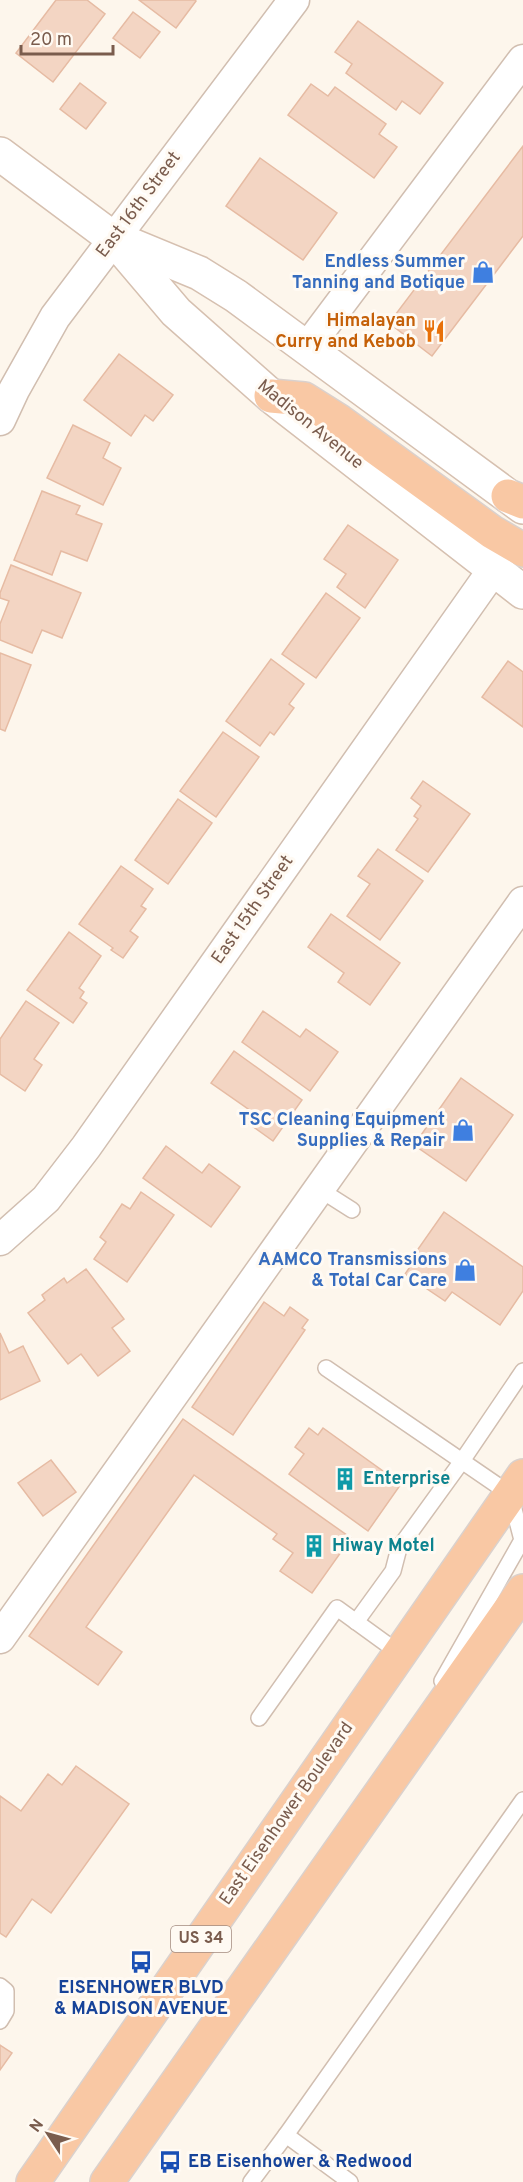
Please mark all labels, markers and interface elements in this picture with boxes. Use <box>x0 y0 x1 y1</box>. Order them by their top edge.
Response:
scale bar <box>21 18 112 56</box>
text: 20 m <box>30 29 72 52</box>
street label: East 16th Street <box>92 147 186 263</box>
place label: Endless Summer Tanning and Botique <box>292 251 465 295</box>
shop icon: Endless Summer Tanning and Botique <box>470 259 496 285</box>
place label: Himalayan Curry and Kebob <box>275 310 416 354</box>
restaurant icon: Himalayan Curry and Kebob <box>421 318 447 344</box>
street label: Madison Avenue <box>252 375 368 475</box>
street label: East 15th Street <box>207 851 299 969</box>
place label: TSC Cleaning Equipment Supplies & Repair <box>239 1109 445 1153</box>
shop icon: TSC Cleaning Equipment Supplies & Repair <box>450 1117 476 1143</box>
place label: AAMCO Transmissions & Total Car Care <box>258 1249 447 1293</box>
shop icon: AAMCO Transmissions & Total Car Care <box>452 1257 478 1283</box>
building icon: Enterprise <box>332 1466 358 1492</box>
place label: Enterprise <box>363 1468 450 1491</box>
building icon: Hiway Motel <box>301 1533 327 1559</box>
place label: Hiway Motel <box>332 1535 435 1558</box>
street label: East Eisenhower Boulevard <box>215 1718 359 1910</box>
road number: US 34 <box>171 1926 231 1952</box>
bus stop icon: EISENHOWER BLVD & MADISON AVENUE <box>128 1949 154 1975</box>
place label: EISENHOWER BLVD & MADISON AVENUE <box>54 1977 228 2021</box>
north arrow <box>18 2104 78 2164</box>
text: N <box>26 2116 49 2137</box>
bus stop icon: EB Eisenhower & Redwood <box>157 2149 183 2175</box>
place label: EB Eisenhower & Redwood <box>188 2151 412 2174</box>

